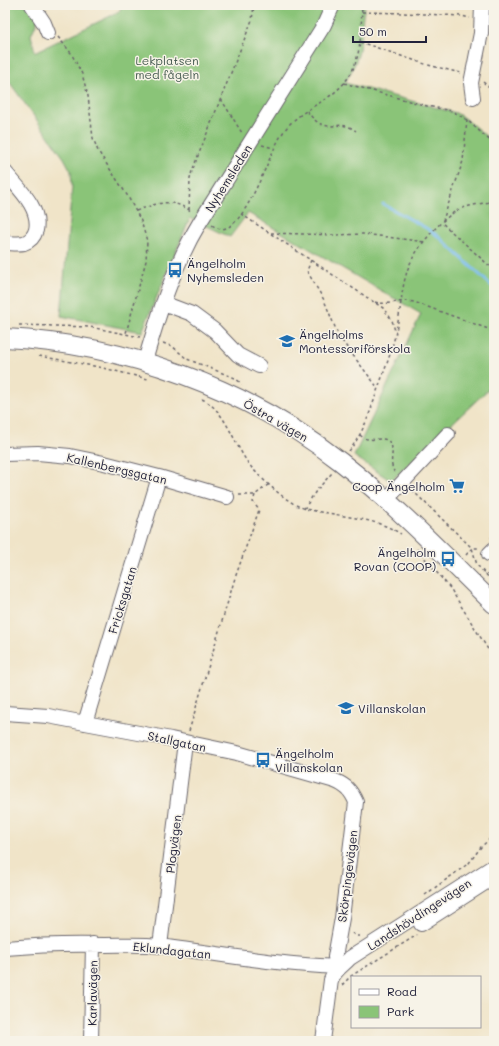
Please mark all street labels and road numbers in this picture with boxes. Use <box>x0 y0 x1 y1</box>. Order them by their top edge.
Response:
street label: Nyhemsleden <box>201 141 255 215</box>
street label: Östra vägen <box>241 395 311 445</box>
street label: Kallenbergsgatan <box>65 449 169 487</box>
street label: Fricksgatan <box>104 564 140 636</box>
street label: Stallgatan <box>146 727 208 755</box>
street label: Plogvägen <box>161 814 185 874</box>
street label: Skörpingevägen <box>333 829 361 923</box>
street label: Landshövdingevägen <box>364 874 474 954</box>
street label: Eklundagatan <box>132 938 212 962</box>
street label: Karlavägen <box>83 960 101 1026</box>

